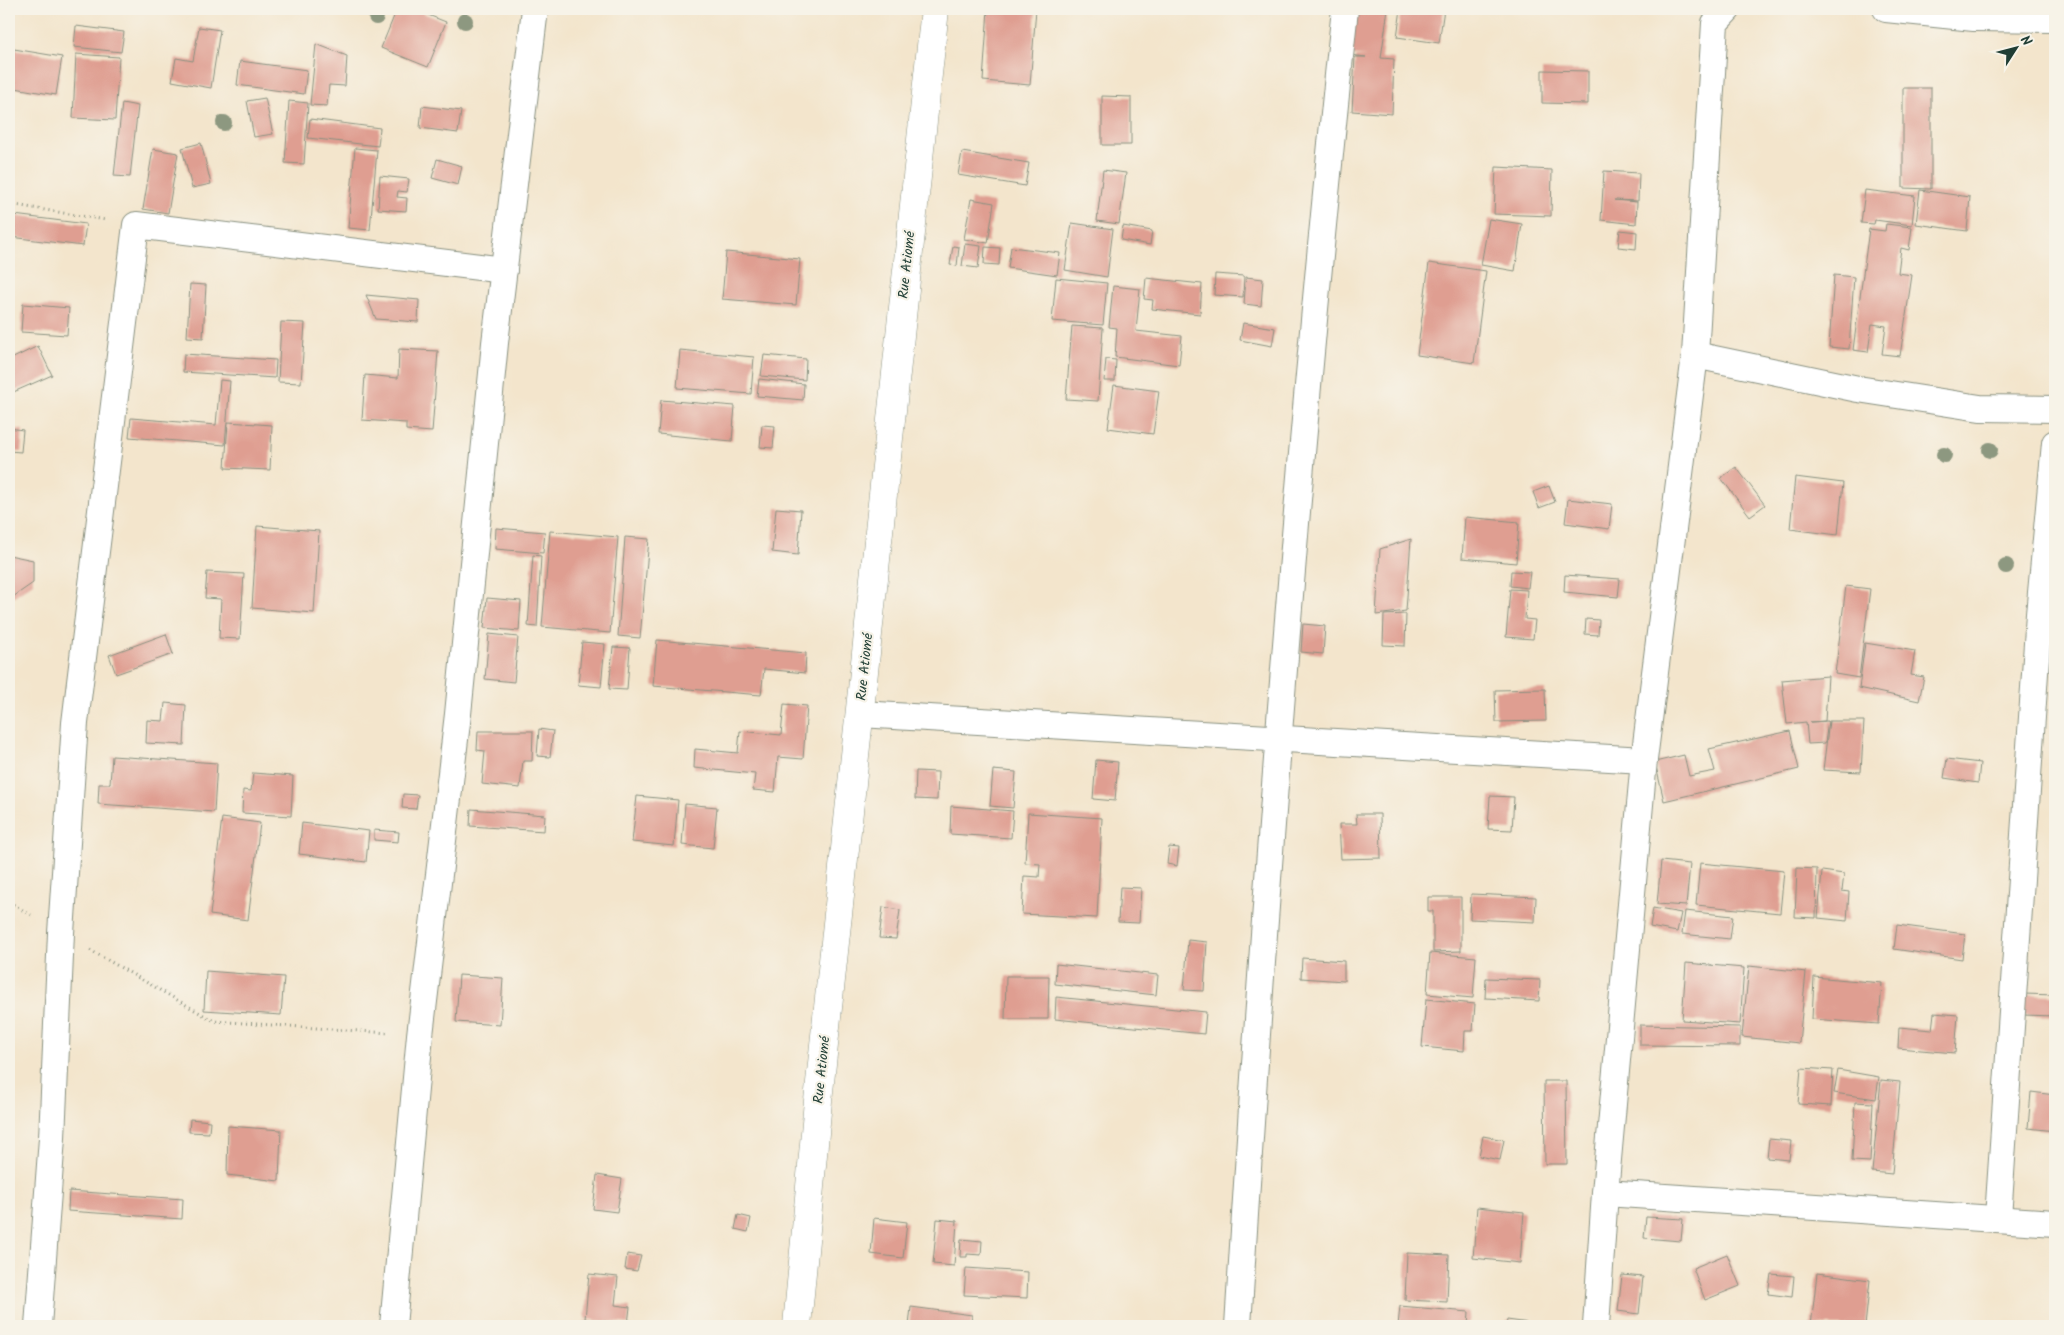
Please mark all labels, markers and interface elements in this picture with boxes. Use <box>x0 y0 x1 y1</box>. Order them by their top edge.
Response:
north arrow <box>1992 22 2042 72</box>
text: N <box>2014 31 2037 51</box>
street label: Rue Atiomé <box>893 229 922 300</box>
street label: Rue Atiomé <box>851 631 880 702</box>
street label: Rue Atiomé <box>808 1034 837 1105</box>

